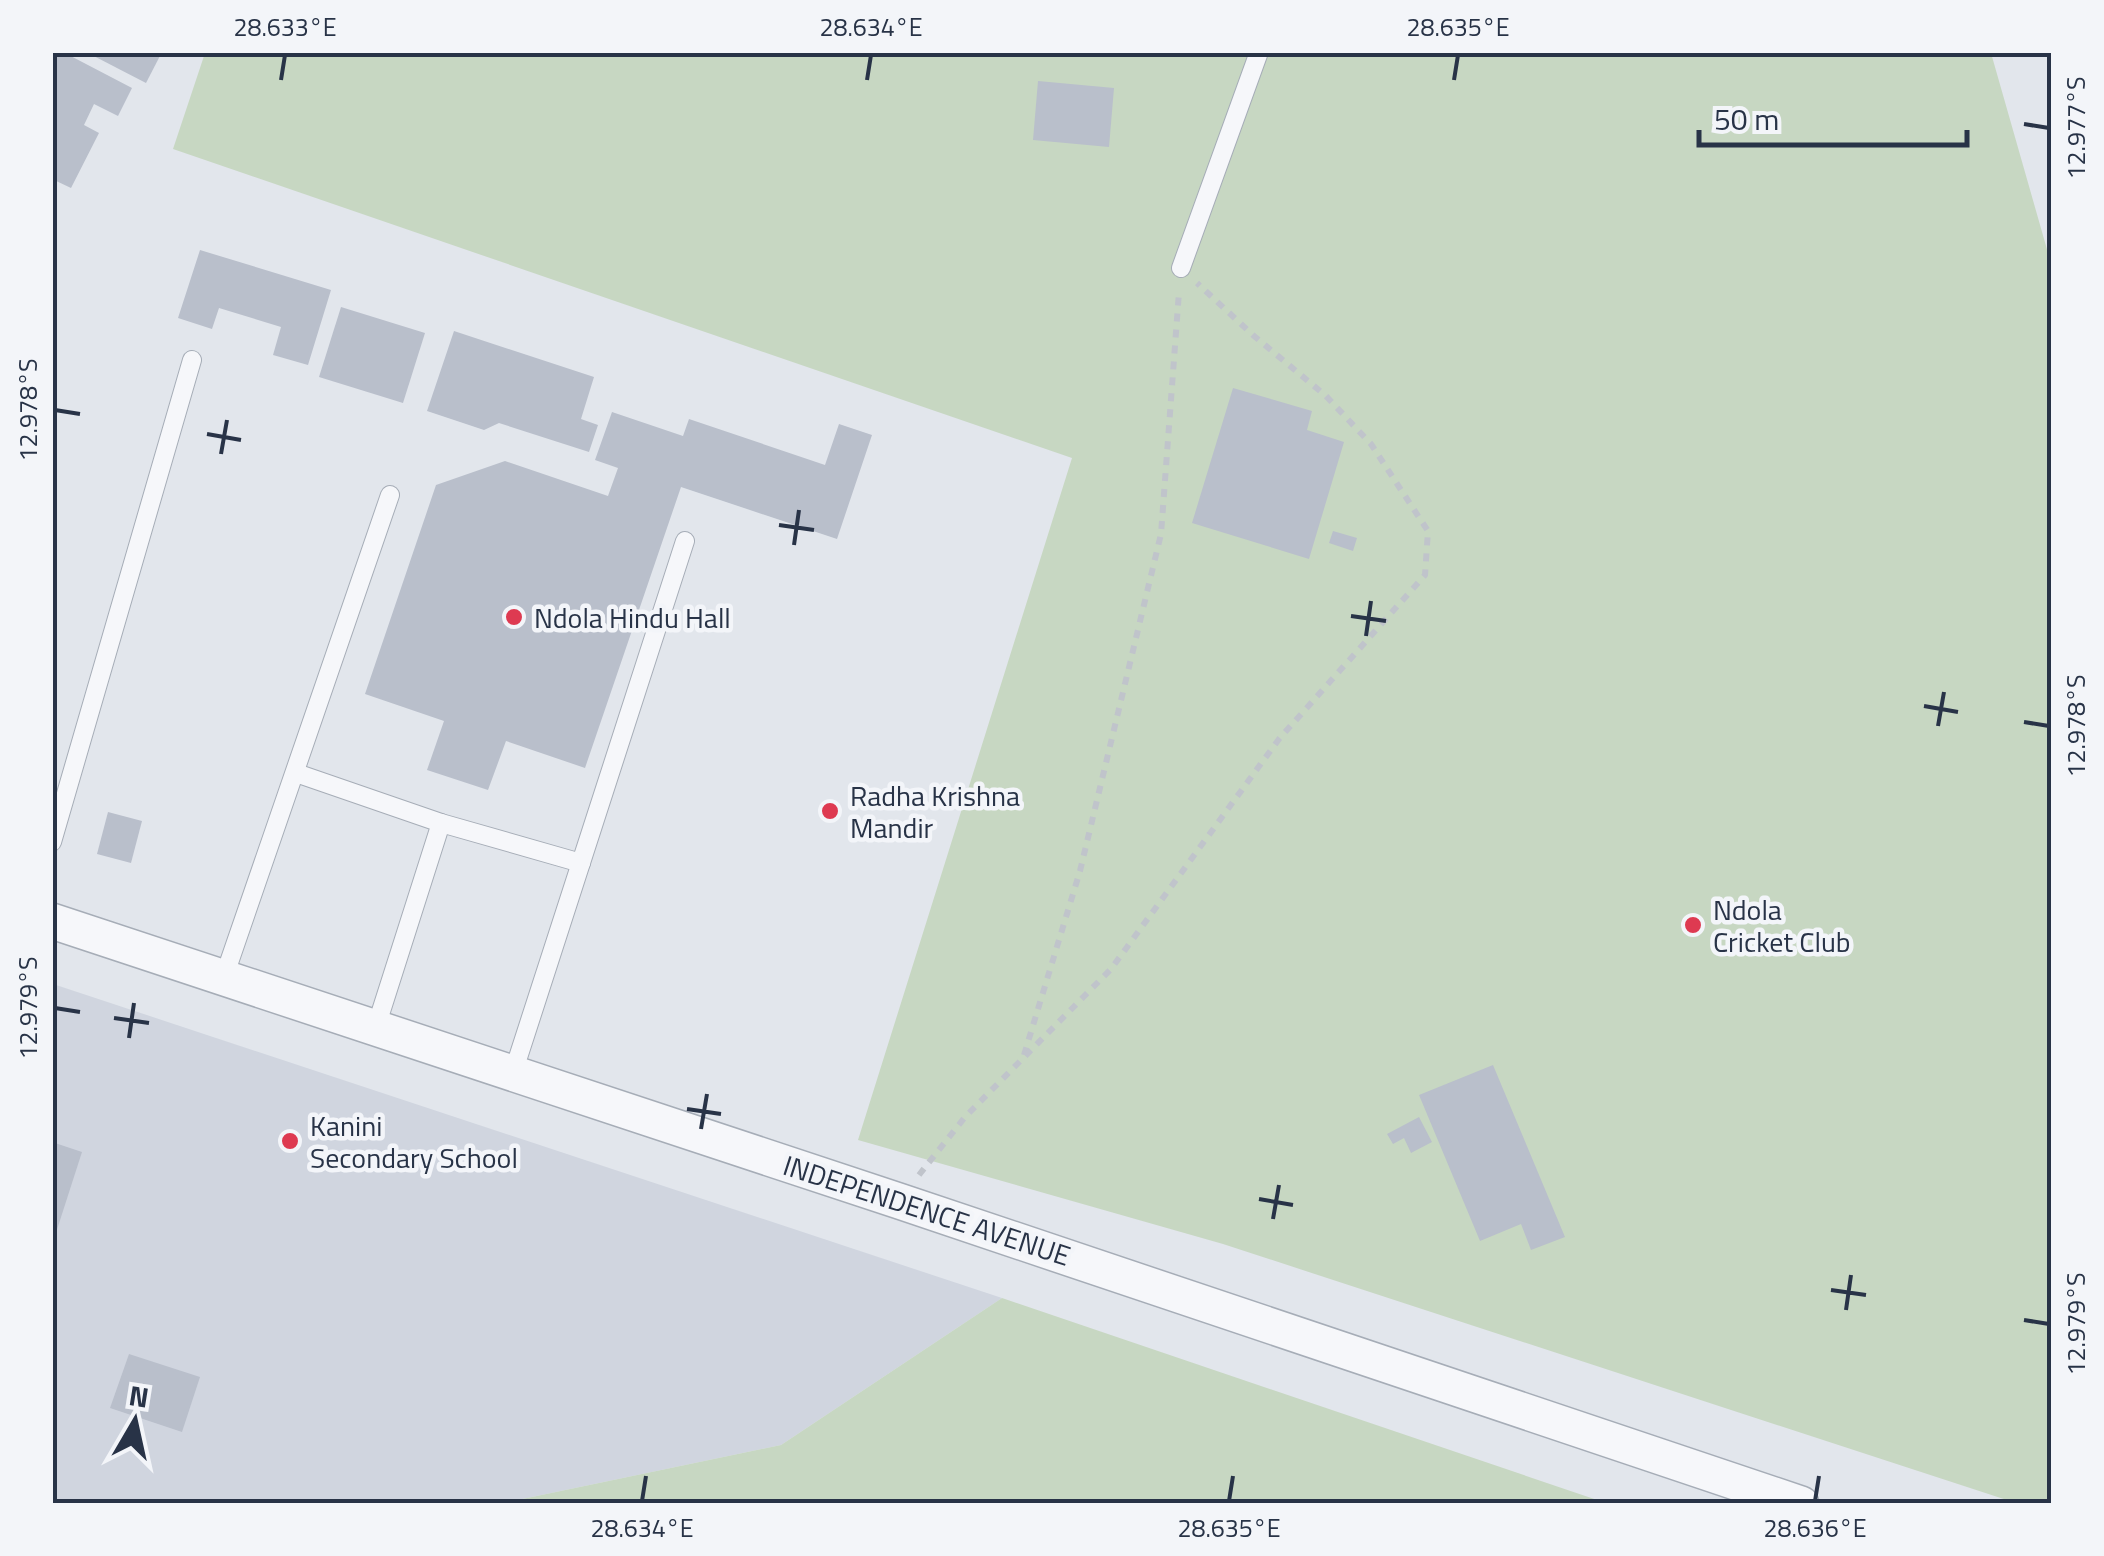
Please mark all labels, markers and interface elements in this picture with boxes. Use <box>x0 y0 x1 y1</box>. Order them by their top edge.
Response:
text: 28.633°E <box>233 8 337 46</box>
text: 28.634°E <box>819 8 923 46</box>
text: 28.635°E <box>1406 8 1510 46</box>
text: 12.977°S <box>2057 77 2095 179</box>
scale bar <box>1699 85 1966 147</box>
text: 50 m <box>1714 96 1779 142</box>
text: 12.978°S <box>9 359 47 461</box>
place label: Ndola Hindu Hall <box>534 596 731 639</box>
marker: Ndola Hindu Hall <box>503 606 525 628</box>
text: 12.978°S <box>2057 675 2095 777</box>
place label: Radha Krishna Mandir <box>850 774 1020 849</box>
marker: Radha Krishna Mandir <box>819 800 841 822</box>
place label: Ndola Cricket Club <box>1713 888 1851 963</box>
marker: Ndola Cricket Club <box>1682 914 1704 936</box>
text: 12.979°S <box>9 957 47 1059</box>
place label: Kanini Secondary School <box>310 1104 518 1179</box>
marker: Kanini Secondary School <box>279 1130 301 1152</box>
street label: INDEPENDENCE AVENUE <box>778 1143 1076 1277</box>
text: 12.979°S <box>2057 1273 2095 1375</box>
north arrow <box>85 1371 185 1471</box>
text: N <box>126 1373 152 1419</box>
text: 28.634°E <box>590 1509 694 1547</box>
text: 28.635°E <box>1177 1509 1281 1547</box>
text: 28.636°E <box>1763 1509 1867 1547</box>

